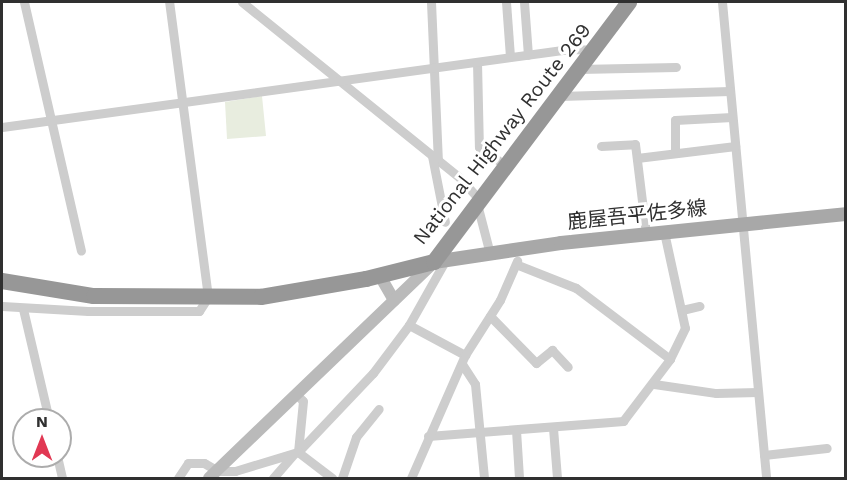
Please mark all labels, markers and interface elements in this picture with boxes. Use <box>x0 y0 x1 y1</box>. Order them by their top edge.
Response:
street label: National Highway Route 269 <box>408 18 596 250</box>
street label: 鹿屋吾平佐多線 <box>566 196 708 234</box>
north arrow <box>12 408 72 468</box>
text: N <box>36 412 48 431</box>

